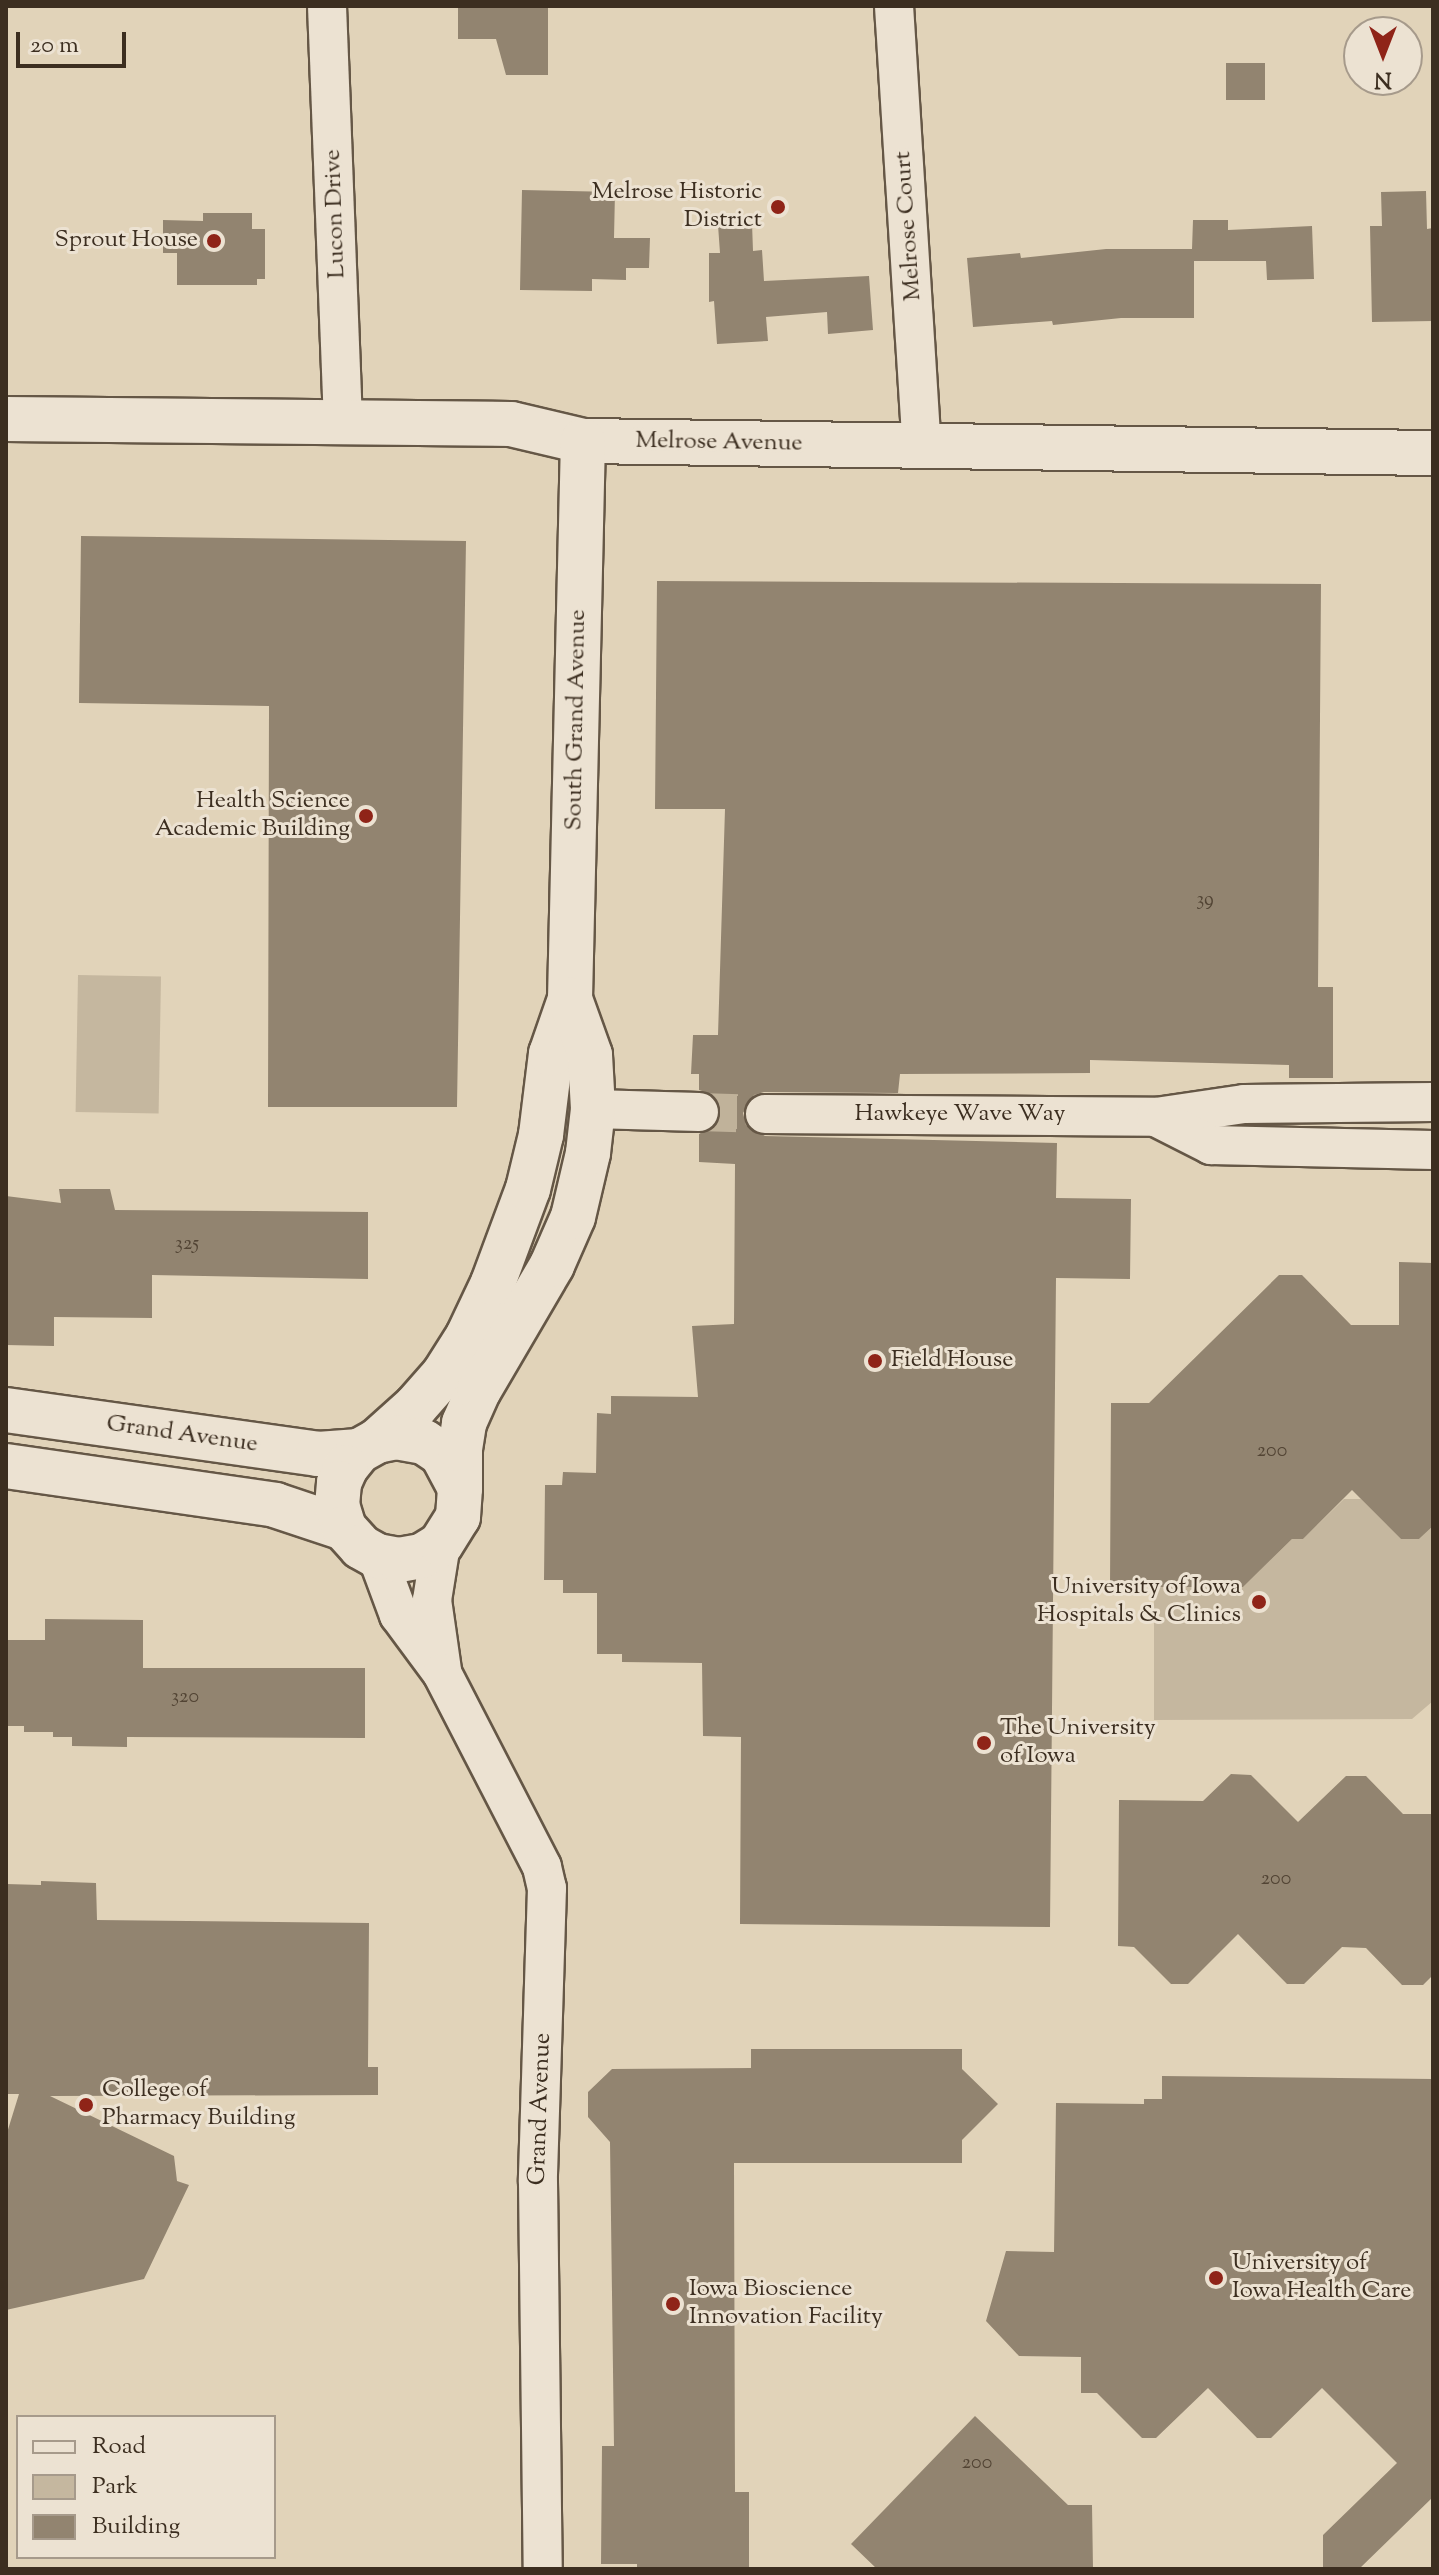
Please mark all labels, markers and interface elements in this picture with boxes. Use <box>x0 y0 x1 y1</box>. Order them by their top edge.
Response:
scale bar <box>20 16 130 66</box>
north arrow <box>1343 16 1423 96</box>
text: 20 m <box>30 29 79 63</box>
text: N <box>1374 62 1392 94</box>
street label: Lucon Drive <box>319 149 353 279</box>
street label: Melrose Court <box>889 150 929 302</box>
place label: Melrose Historic District <box>592 179 762 235</box>
marker: Melrose Historic District <box>769 198 787 216</box>
place label: Sprout House <box>55 227 198 255</box>
marker: Sprout House <box>205 232 223 250</box>
street label: Melrose Avenue <box>635 427 803 459</box>
street label: South Grand Avenue <box>561 609 593 831</box>
place label: Health Science Academic Building <box>155 788 350 844</box>
marker: Health Science Academic Building <box>357 807 375 825</box>
house number: 39 <box>1196 888 1214 912</box>
street label: Hawkeye Wave Way <box>855 1101 1065 1129</box>
house number: 325 <box>175 1232 199 1256</box>
place label: Field House <box>891 1347 1013 1375</box>
marker: Field House <box>866 1352 884 1370</box>
street label: Grand Avenue <box>104 1410 260 1460</box>
house number: 200 <box>1257 1439 1287 1463</box>
place label: University of Iowa Hospitals & Clinics <box>1037 1574 1241 1630</box>
marker: University of Iowa Hospitals & Clinics <box>1248 1591 1270 1613</box>
house number: 320 <box>171 1685 199 1709</box>
place label: The University of Iowa <box>1000 1715 1156 1771</box>
marker: The University of Iowa <box>975 1734 993 1752</box>
house number: 200 <box>1261 1867 1291 1891</box>
street label: Grand Avenue <box>524 2032 558 2186</box>
place label: College of Pharmacy Building <box>102 2077 295 2133</box>
marker: College of Pharmacy Building <box>77 2096 95 2114</box>
place label: University of Iowa Health Care <box>1232 2250 1411 2306</box>
marker: University of Iowa Health Care <box>1207 2269 1225 2287</box>
place label: Iowa Bioscience Innovation Facility <box>689 2276 883 2332</box>
marker: Iowa Bioscience Innovation Facility <box>664 2295 682 2313</box>
legend <box>16 2415 276 2559</box>
text: Road <box>92 2430 146 2464</box>
house number: 200 <box>962 2451 992 2475</box>
text: Park <box>92 2470 138 2504</box>
text: Building <box>92 2510 180 2544</box>

